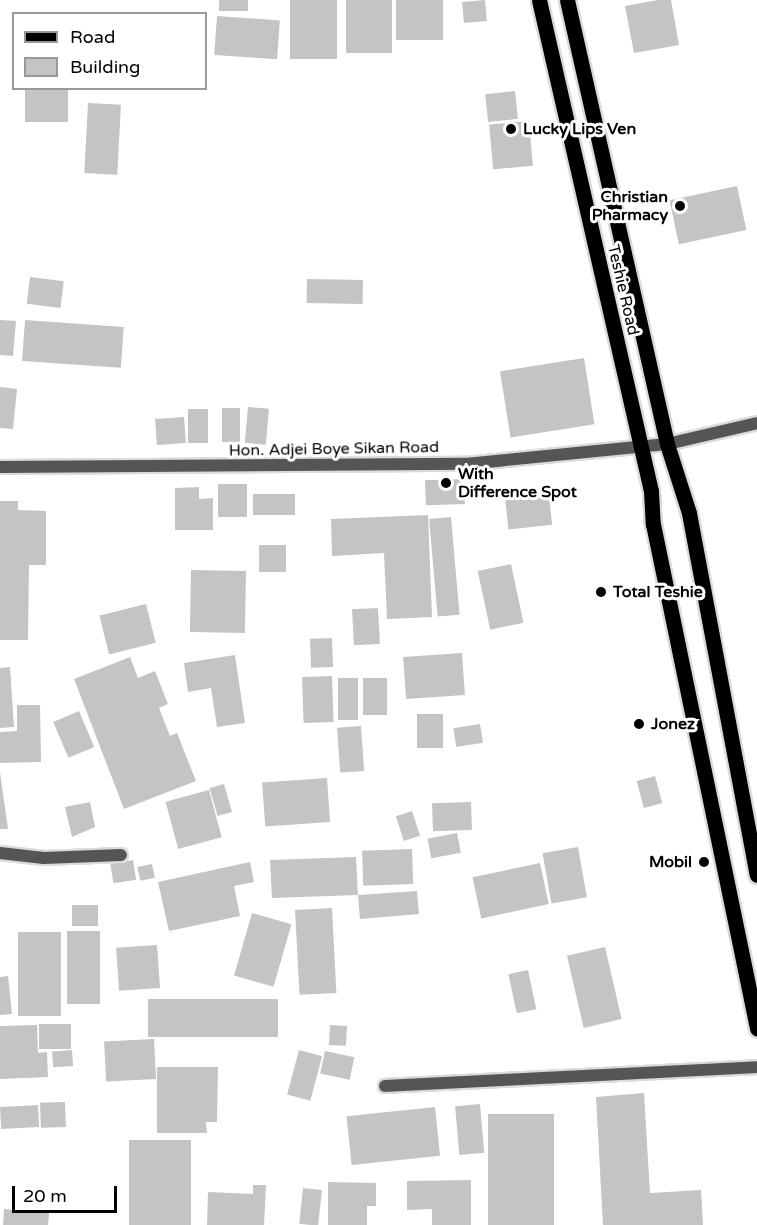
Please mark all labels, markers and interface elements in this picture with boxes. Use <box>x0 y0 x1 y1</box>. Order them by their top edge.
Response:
legend <box>12 12 207 90</box>
text: Road <box>70 26 115 48</box>
text: Building <box>70 56 140 78</box>
place label: Lucky Lips Ven <box>523 119 636 139</box>
marker: Lucky Lips Ven <box>504 122 518 136</box>
place label: Christian Pharmacy <box>592 187 668 225</box>
marker: Christian Pharmacy <box>673 199 687 213</box>
street label: Teshie Road <box>603 243 643 337</box>
street label: Hon. Adjei Boye Sikan Road <box>229 438 439 460</box>
place label: With Difference Spot <box>458 464 577 502</box>
marker: With Difference Spot <box>439 476 453 490</box>
place label: Total Teshie <box>613 582 703 602</box>
marker: Total Teshie <box>594 585 608 599</box>
place label: Jonez <box>651 714 695 734</box>
marker: Jonez <box>632 717 646 731</box>
place label: Mobil <box>649 852 692 872</box>
marker: Mobil <box>697 855 711 869</box>
scale bar <box>15 1174 120 1212</box>
text: 20 m <box>23 1185 67 1207</box>

